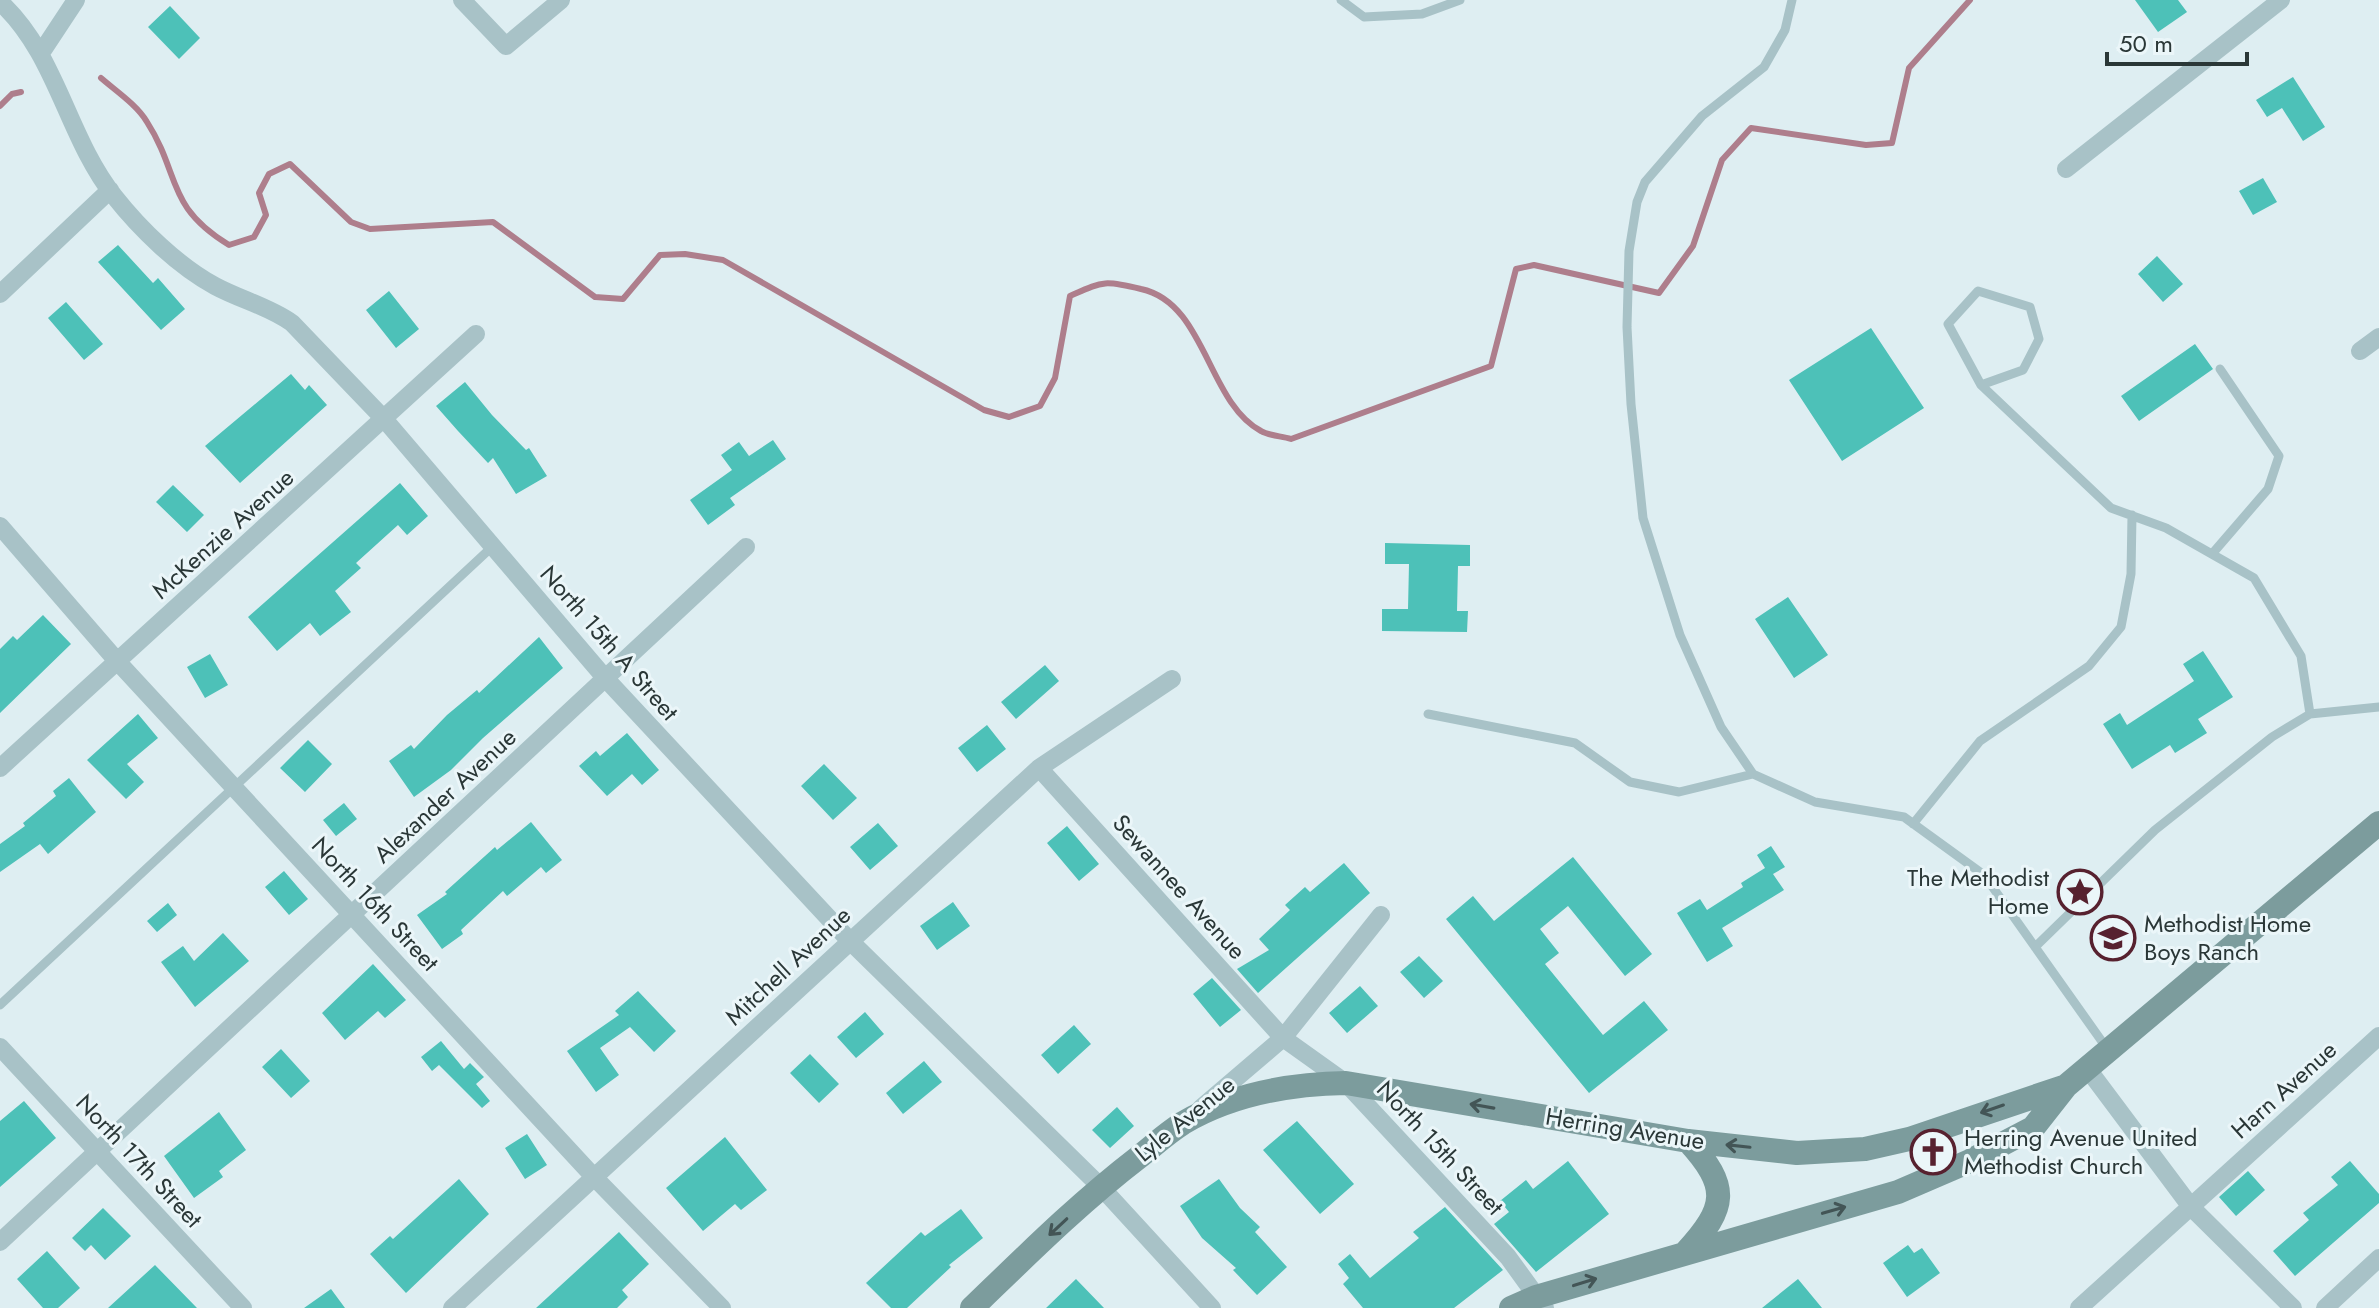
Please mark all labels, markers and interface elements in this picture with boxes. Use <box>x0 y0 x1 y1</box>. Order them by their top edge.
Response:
scale bar <box>2107 16 2247 66</box>
text: 50 m <box>2119 26 2173 61</box>
street label: McKenzie Avenue <box>144 460 301 607</box>
street label: North 15th A Street <box>532 557 687 728</box>
street label: Alexander Avenue <box>366 720 524 871</box>
street label: Sewannee Avenue <box>1105 806 1254 967</box>
street label: North 16th Street <box>304 828 447 979</box>
place label: The Methodist Home <box>1907 860 2049 923</box>
place icon: The Methodist Home <box>2056 868 2104 916</box>
street label: Mitchell Avenue <box>717 898 858 1033</box>
place label: Methodist Home Boys Ranch <box>2144 906 2311 969</box>
school or university icon: Methodist Home Boys Ranch <box>2089 914 2137 962</box>
street label: Harn Avenue <box>2223 1033 2344 1147</box>
street label: Lyle Avenue <box>1127 1067 1242 1170</box>
street label: North 15th Street <box>1369 1073 1512 1223</box>
street label: North 17th Street <box>68 1086 211 1236</box>
one-way arrow <box>1469 1098 1495 1113</box>
street label: Herring Avenue <box>1543 1099 1707 1158</box>
one-way arrow <box>1980 1103 2004 1117</box>
place label: Herring Avenue United Methodist Church <box>1964 1120 2197 1183</box>
church icon: Herring Avenue United Methodist Church <box>1909 1128 1957 1176</box>
one-way arrow <box>1725 1139 1752 1154</box>
one-way arrow <box>1821 1202 1847 1217</box>
one-way arrow <box>1048 1217 1068 1236</box>
one-way arrow <box>1571 1274 1597 1289</box>

